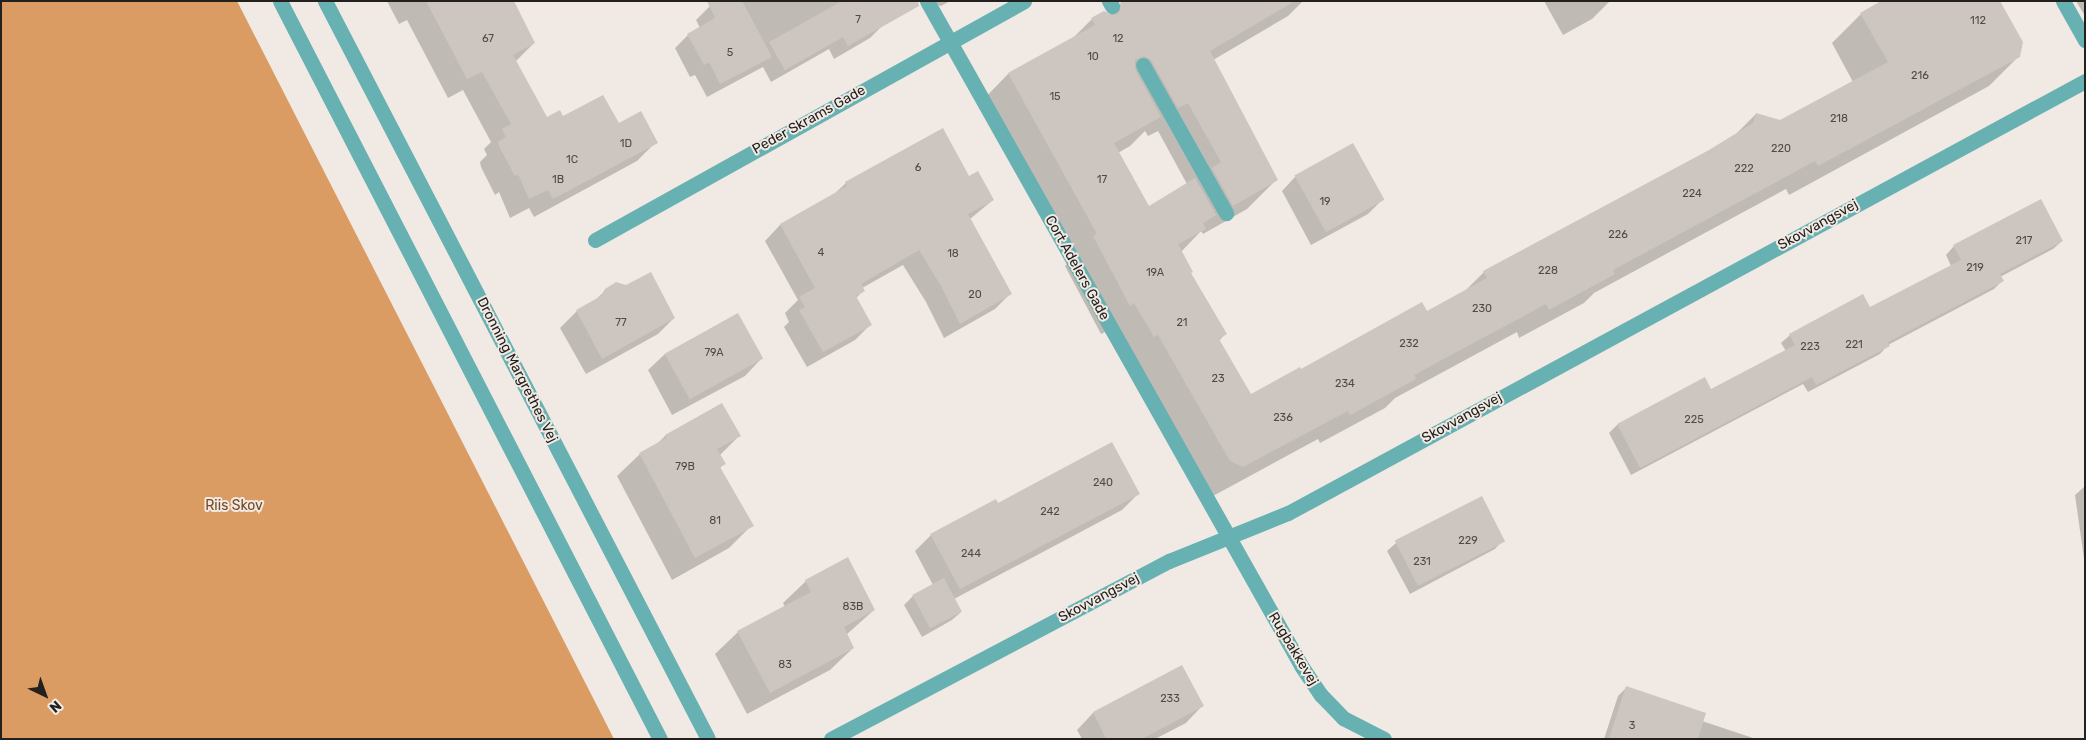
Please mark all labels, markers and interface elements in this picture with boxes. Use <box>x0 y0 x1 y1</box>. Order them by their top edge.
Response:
house number: 7 <box>855 13 861 27</box>
house number: 112 <box>1970 14 1986 28</box>
house number: 67 <box>482 32 494 46</box>
house number: 12 <box>1112 32 1124 46</box>
house number: 5 <box>727 46 733 60</box>
house number: 10 <box>1087 50 1099 64</box>
house number: 216 <box>1911 69 1929 83</box>
street label: Peder Skrams Gade <box>749 82 869 158</box>
house number: 15 <box>1049 90 1061 104</box>
house number: 218 <box>1830 112 1848 126</box>
house number: 1D <box>620 137 632 151</box>
house number: 220 <box>1771 142 1791 156</box>
house number: 1C <box>566 153 578 167</box>
house number: 6 <box>915 161 921 175</box>
house number: 222 <box>1734 162 1754 176</box>
house number: 1B <box>552 173 564 187</box>
house number: 17 <box>1097 173 1107 187</box>
house number: 224 <box>1682 187 1702 201</box>
house number: 19 <box>1319 195 1331 209</box>
street label: Skovvangsvej <box>1775 196 1861 254</box>
street label: Cort Adelers Gade <box>1041 212 1113 324</box>
house number: 226 <box>1608 228 1628 242</box>
house number: 217 <box>2016 234 2032 248</box>
house number: 4 <box>818 246 824 260</box>
house number: 18 <box>947 247 959 261</box>
house number: 219 <box>1966 261 1984 275</box>
house number: 228 <box>1538 264 1558 278</box>
house number: 19A <box>1146 266 1164 280</box>
house number: 20 <box>968 288 982 302</box>
street label: Dronning Margrethes Vej <box>473 294 561 446</box>
house number: 230 <box>1472 302 1492 316</box>
house number: 77 <box>615 316 627 330</box>
house number: 21 <box>1176 316 1188 330</box>
house number: 232 <box>1399 337 1419 351</box>
house number: 221 <box>1845 338 1863 352</box>
house number: 223 <box>1800 340 1820 354</box>
house number: 79A <box>704 346 724 360</box>
house number: 23 <box>1211 372 1225 386</box>
house number: 234 <box>1335 377 1355 391</box>
street label: Skovvangsvej <box>1419 389 1505 447</box>
house number: 236 <box>1273 411 1293 425</box>
house number: 225 <box>1684 413 1704 427</box>
house number: 79B <box>675 460 695 474</box>
house number: 240 <box>1093 476 1113 490</box>
park label: Riis Skov <box>205 498 263 514</box>
house number: 242 <box>1040 505 1060 519</box>
house number: 81 <box>709 514 721 528</box>
house number: 229 <box>1458 534 1478 548</box>
house number: 244 <box>961 547 981 561</box>
house number: 231 <box>1413 555 1431 569</box>
street label: Skovvangsvej <box>1056 570 1142 626</box>
house number: 83B <box>843 600 863 614</box>
street label: Rugbakkevej <box>1265 609 1321 689</box>
house number: 83 <box>778 658 792 672</box>
north arrow <box>20 670 70 720</box>
house number: 233 <box>1160 692 1180 706</box>
text: N <box>46 697 65 716</box>
house number: 3 <box>1629 719 1635 733</box>

